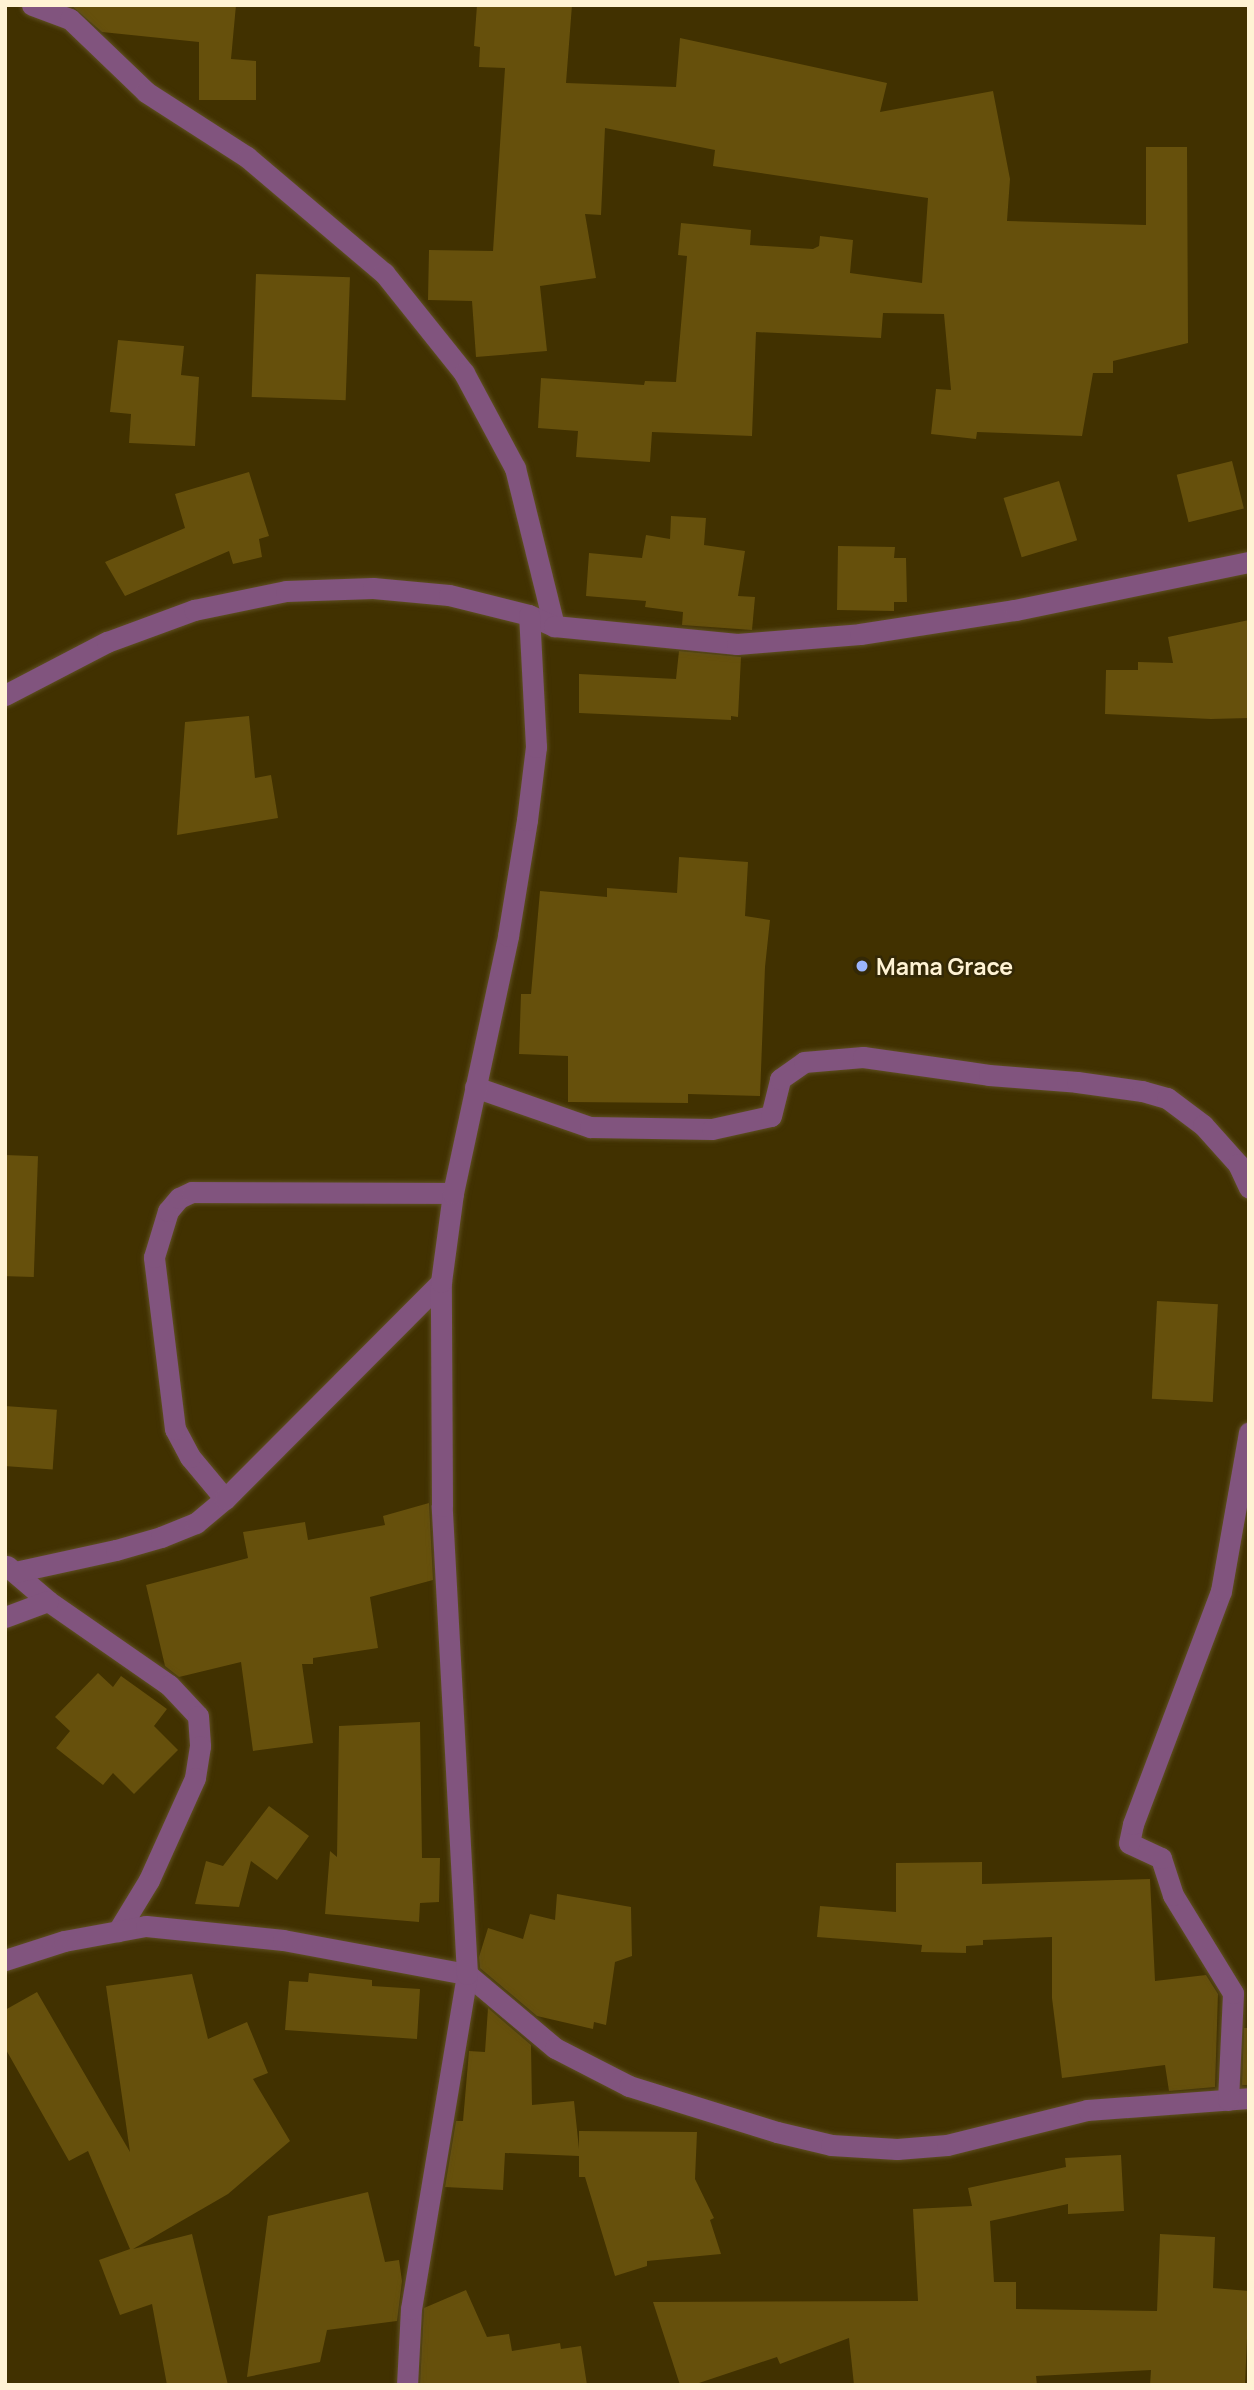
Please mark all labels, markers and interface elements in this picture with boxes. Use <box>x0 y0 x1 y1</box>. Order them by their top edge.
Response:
place label: Mama Grace <box>876 952 1013 980</box>
marker: Mama Grace <box>854 958 870 974</box>

